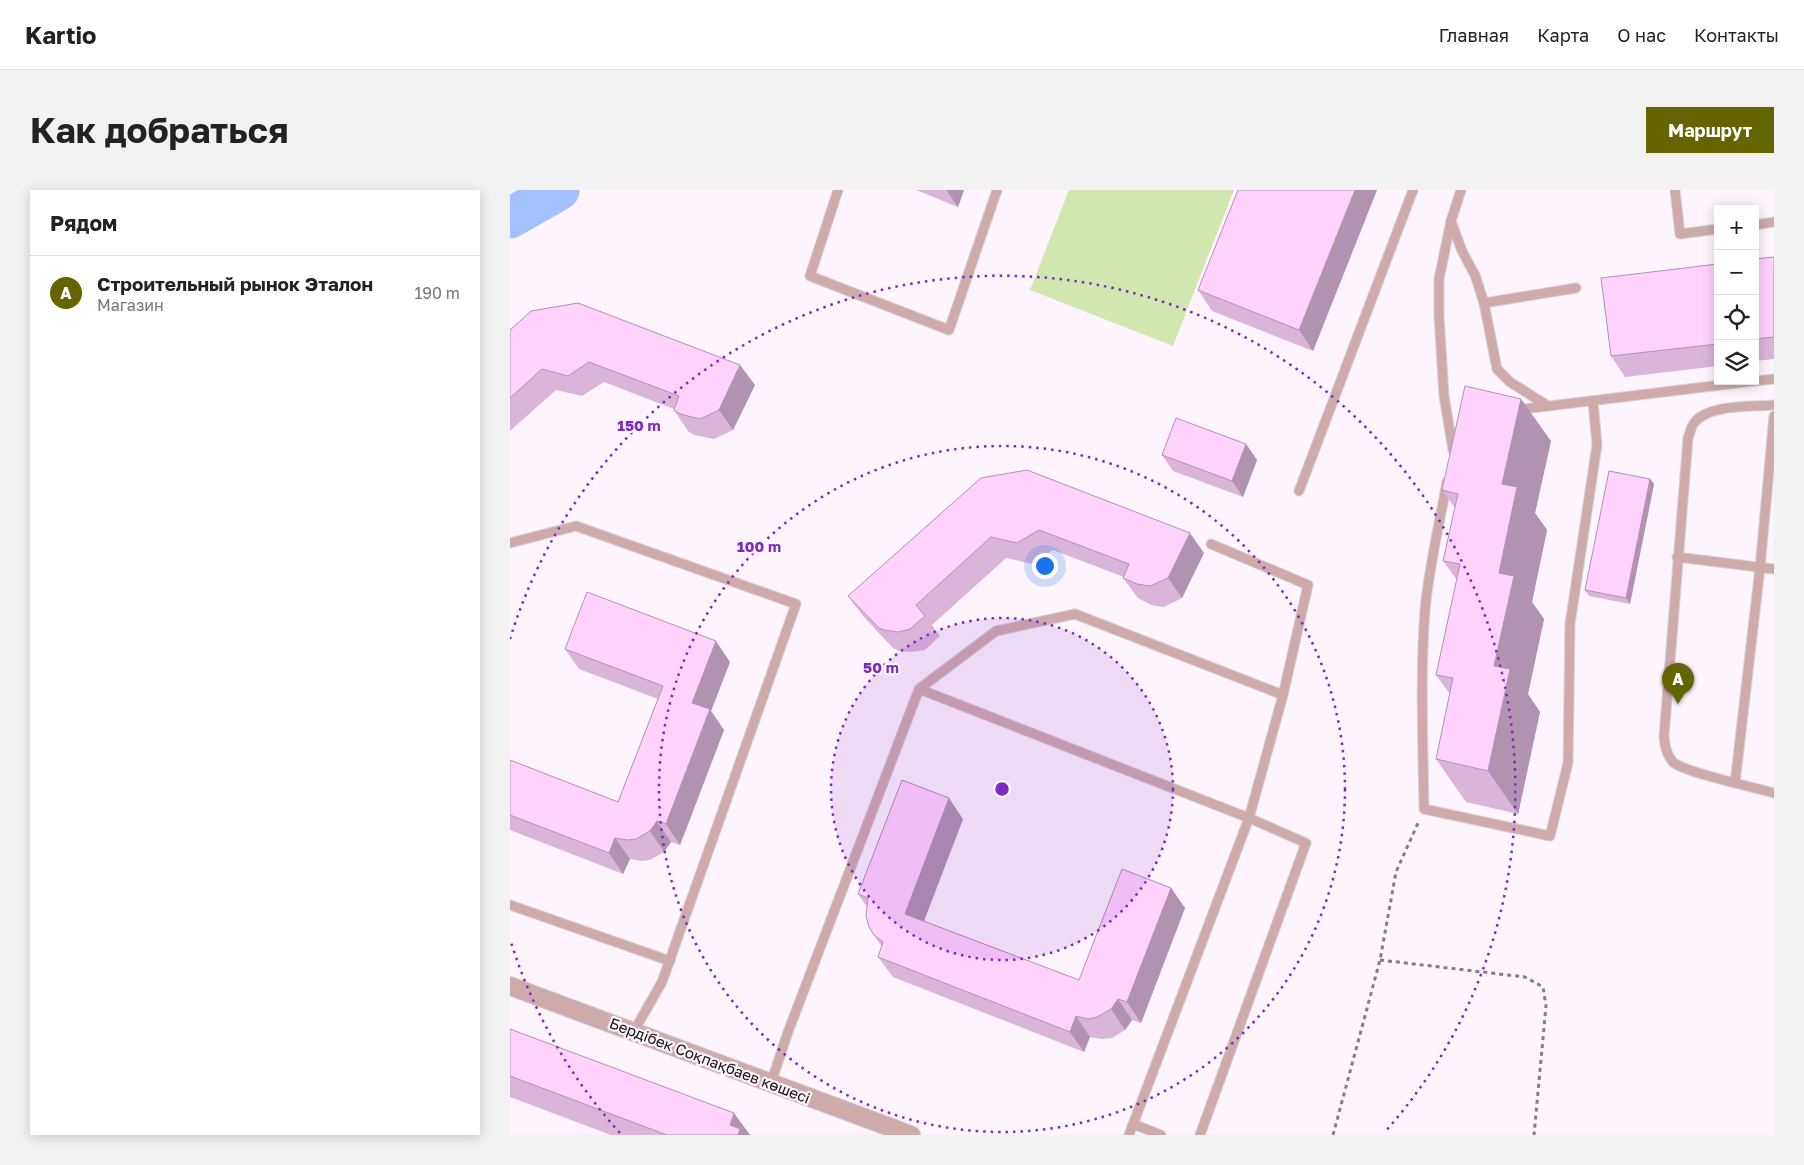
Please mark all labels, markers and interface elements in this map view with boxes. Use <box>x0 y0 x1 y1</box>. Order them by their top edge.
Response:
text: Kartio <box>25 20 97 49</box>
text: Главная <box>1439 24 1509 46</box>
text: Карта <box>1537 24 1589 46</box>
text: О нас <box>1617 24 1666 46</box>
text: Контакты <box>1694 24 1779 46</box>
button: Маршрут <box>1646 107 1774 153</box>
text: Как добраться <box>30 109 288 151</box>
map controls <box>1714 205 1759 385</box>
button: + <box>1714 205 1759 250</box>
text: Рядом <box>50 210 117 236</box>
button: − <box>1714 250 1759 295</box>
text: Строительный рынок Эталон <box>97 272 373 295</box>
text: A <box>60 283 72 303</box>
text: 190 m <box>414 283 460 303</box>
text: Магазин <box>97 295 164 315</box>
button: locate <box>1714 295 1759 340</box>
button: layers <box>1714 340 1759 385</box>
text: 150 m <box>617 416 661 434</box>
text: 100 m <box>737 537 781 555</box>
your location <box>1032 553 1058 579</box>
text: 50 m <box>863 658 899 676</box>
pin: A <box>1662 663 1694 704</box>
centre of rings <box>993 780 1011 798</box>
street label: Бердібек Соқпақбаев көшесі <box>607 1013 813 1107</box>

